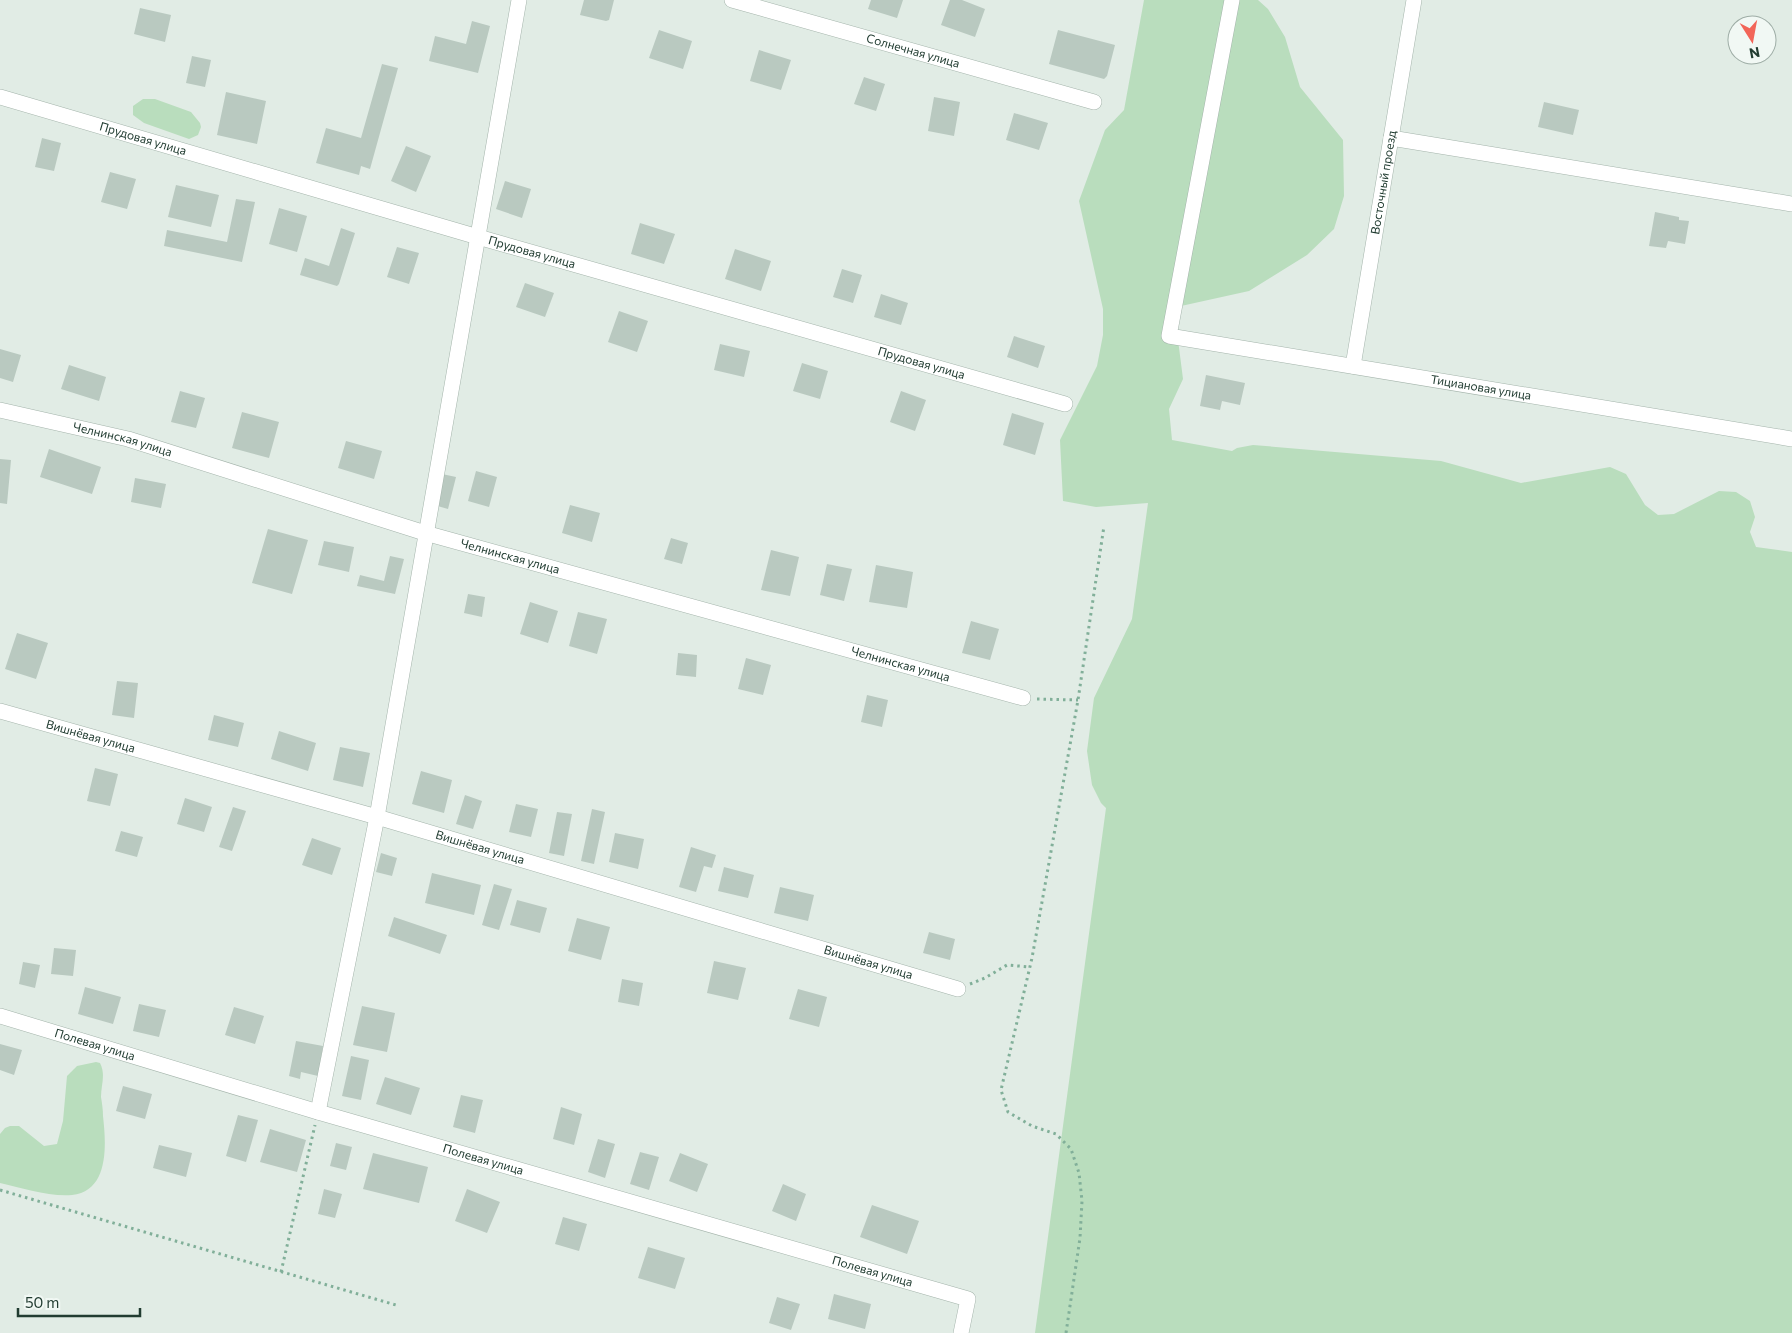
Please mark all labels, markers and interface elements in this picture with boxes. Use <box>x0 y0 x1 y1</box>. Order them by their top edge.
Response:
north arrow <box>1727 15 1777 65</box>
street label: Солнечная улица <box>865 30 962 70</box>
text: N <box>1748 44 1761 63</box>
street label: Прудовая улица <box>98 119 188 157</box>
street label: Восточный проезд <box>1367 129 1398 235</box>
street label: Прудовая улица <box>487 232 577 270</box>
street label: Прудовая улица <box>876 343 967 381</box>
street label: Тициановая улица <box>1430 371 1532 402</box>
street label: Челнинская улица <box>72 419 174 459</box>
street label: Челнинская улица <box>459 535 561 576</box>
street label: Челнинская улица <box>850 643 952 684</box>
street label: Вишнёвая улица <box>45 716 137 755</box>
street label: Вишнёвая улица <box>434 827 526 866</box>
street label: Вишнёвая улица <box>823 942 915 981</box>
street label: Полевая улица <box>53 1025 137 1062</box>
street label: Полевая улица <box>441 1140 525 1177</box>
street label: Полевая улица <box>831 1252 915 1289</box>
scale bar <box>18 1286 140 1318</box>
text: 50 m <box>25 1293 59 1311</box>

